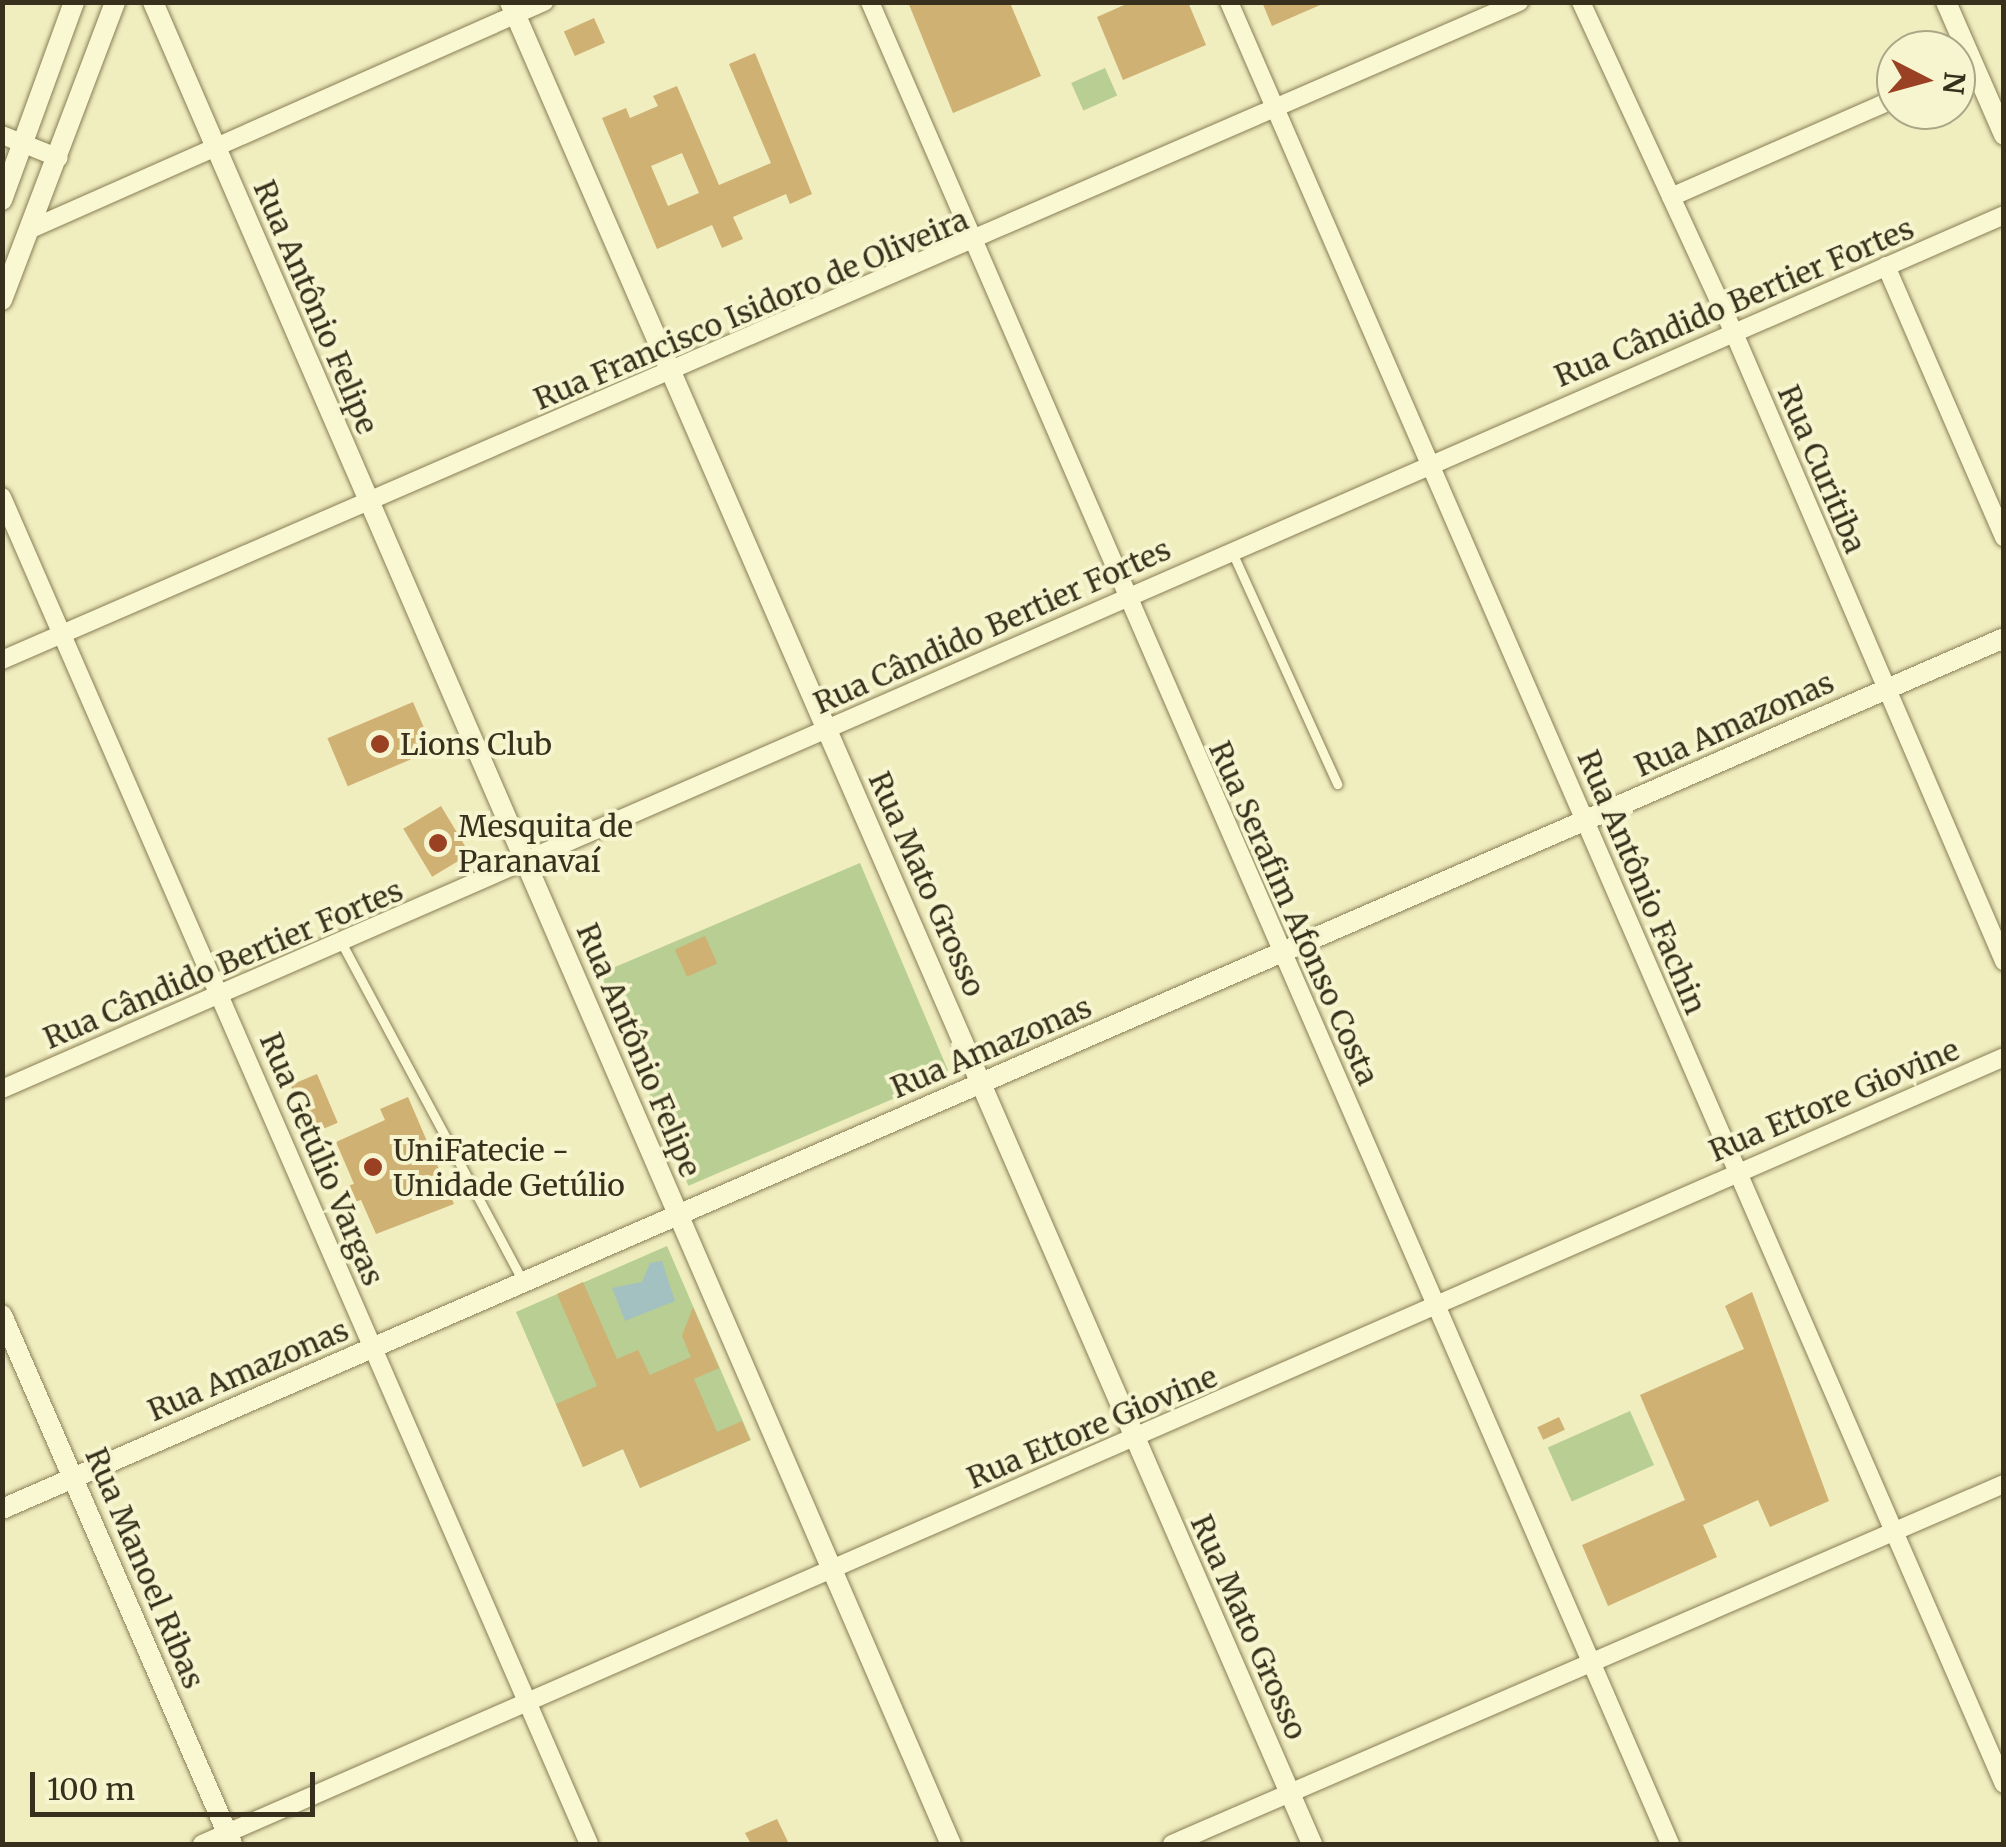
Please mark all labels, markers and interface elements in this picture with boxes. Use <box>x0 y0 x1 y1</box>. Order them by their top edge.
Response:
north arrow <box>1876 30 1976 130</box>
text: N <box>1935 70 1973 96</box>
street label: Rua Antônio Felipe <box>246 175 386 439</box>
street label: Rua Francisco Isidoro de Oliveira <box>528 201 974 417</box>
street label: Rua Cândido Bertier Fortes <box>1549 210 1919 394</box>
street label: Rua Curitiba <box>1770 380 1874 558</box>
street label: Rua Cândido Bertier Fortes <box>808 531 1176 721</box>
street label: Rua Amazonas <box>1629 664 1839 784</box>
place label: Lions Club <box>400 726 552 762</box>
marker: Lions Club <box>369 733 391 755</box>
street label: Rua Serafim Afonso Costa <box>1202 736 1386 1090</box>
street label: Rua Antônio Fachin <box>1570 745 1714 1019</box>
street label: Rua Mato Grosso <box>861 766 993 1002</box>
place label: Mesquita de Paranavaí <box>458 808 633 878</box>
marker: Mesquita de Paranavaí <box>427 832 449 854</box>
street label: Rua Cândido Bertier Fortes <box>38 872 408 1056</box>
street label: Rua Antônio Felipe <box>569 918 709 1182</box>
street label: Rua Amazonas <box>885 989 1097 1105</box>
street label: Rua Getúlio Vargas <box>252 1027 392 1291</box>
street label: Rua Ettore Giovine <box>1704 1031 1964 1169</box>
place label: UniFatecie - Unidade Getúlio <box>393 1132 625 1202</box>
marker: UniFatecie - Unidade Getúlio <box>362 1156 384 1178</box>
street label: Rua Amazonas <box>142 1312 354 1428</box>
street label: Rua Ettore Giovine <box>962 1358 1222 1496</box>
street label: Rua Manoel Ribas <box>78 1442 212 1694</box>
street label: Rua Mato Grosso <box>1183 1509 1315 1745</box>
scale bar <box>35 1752 320 1814</box>
text: 100 m <box>47 1770 135 1808</box>

